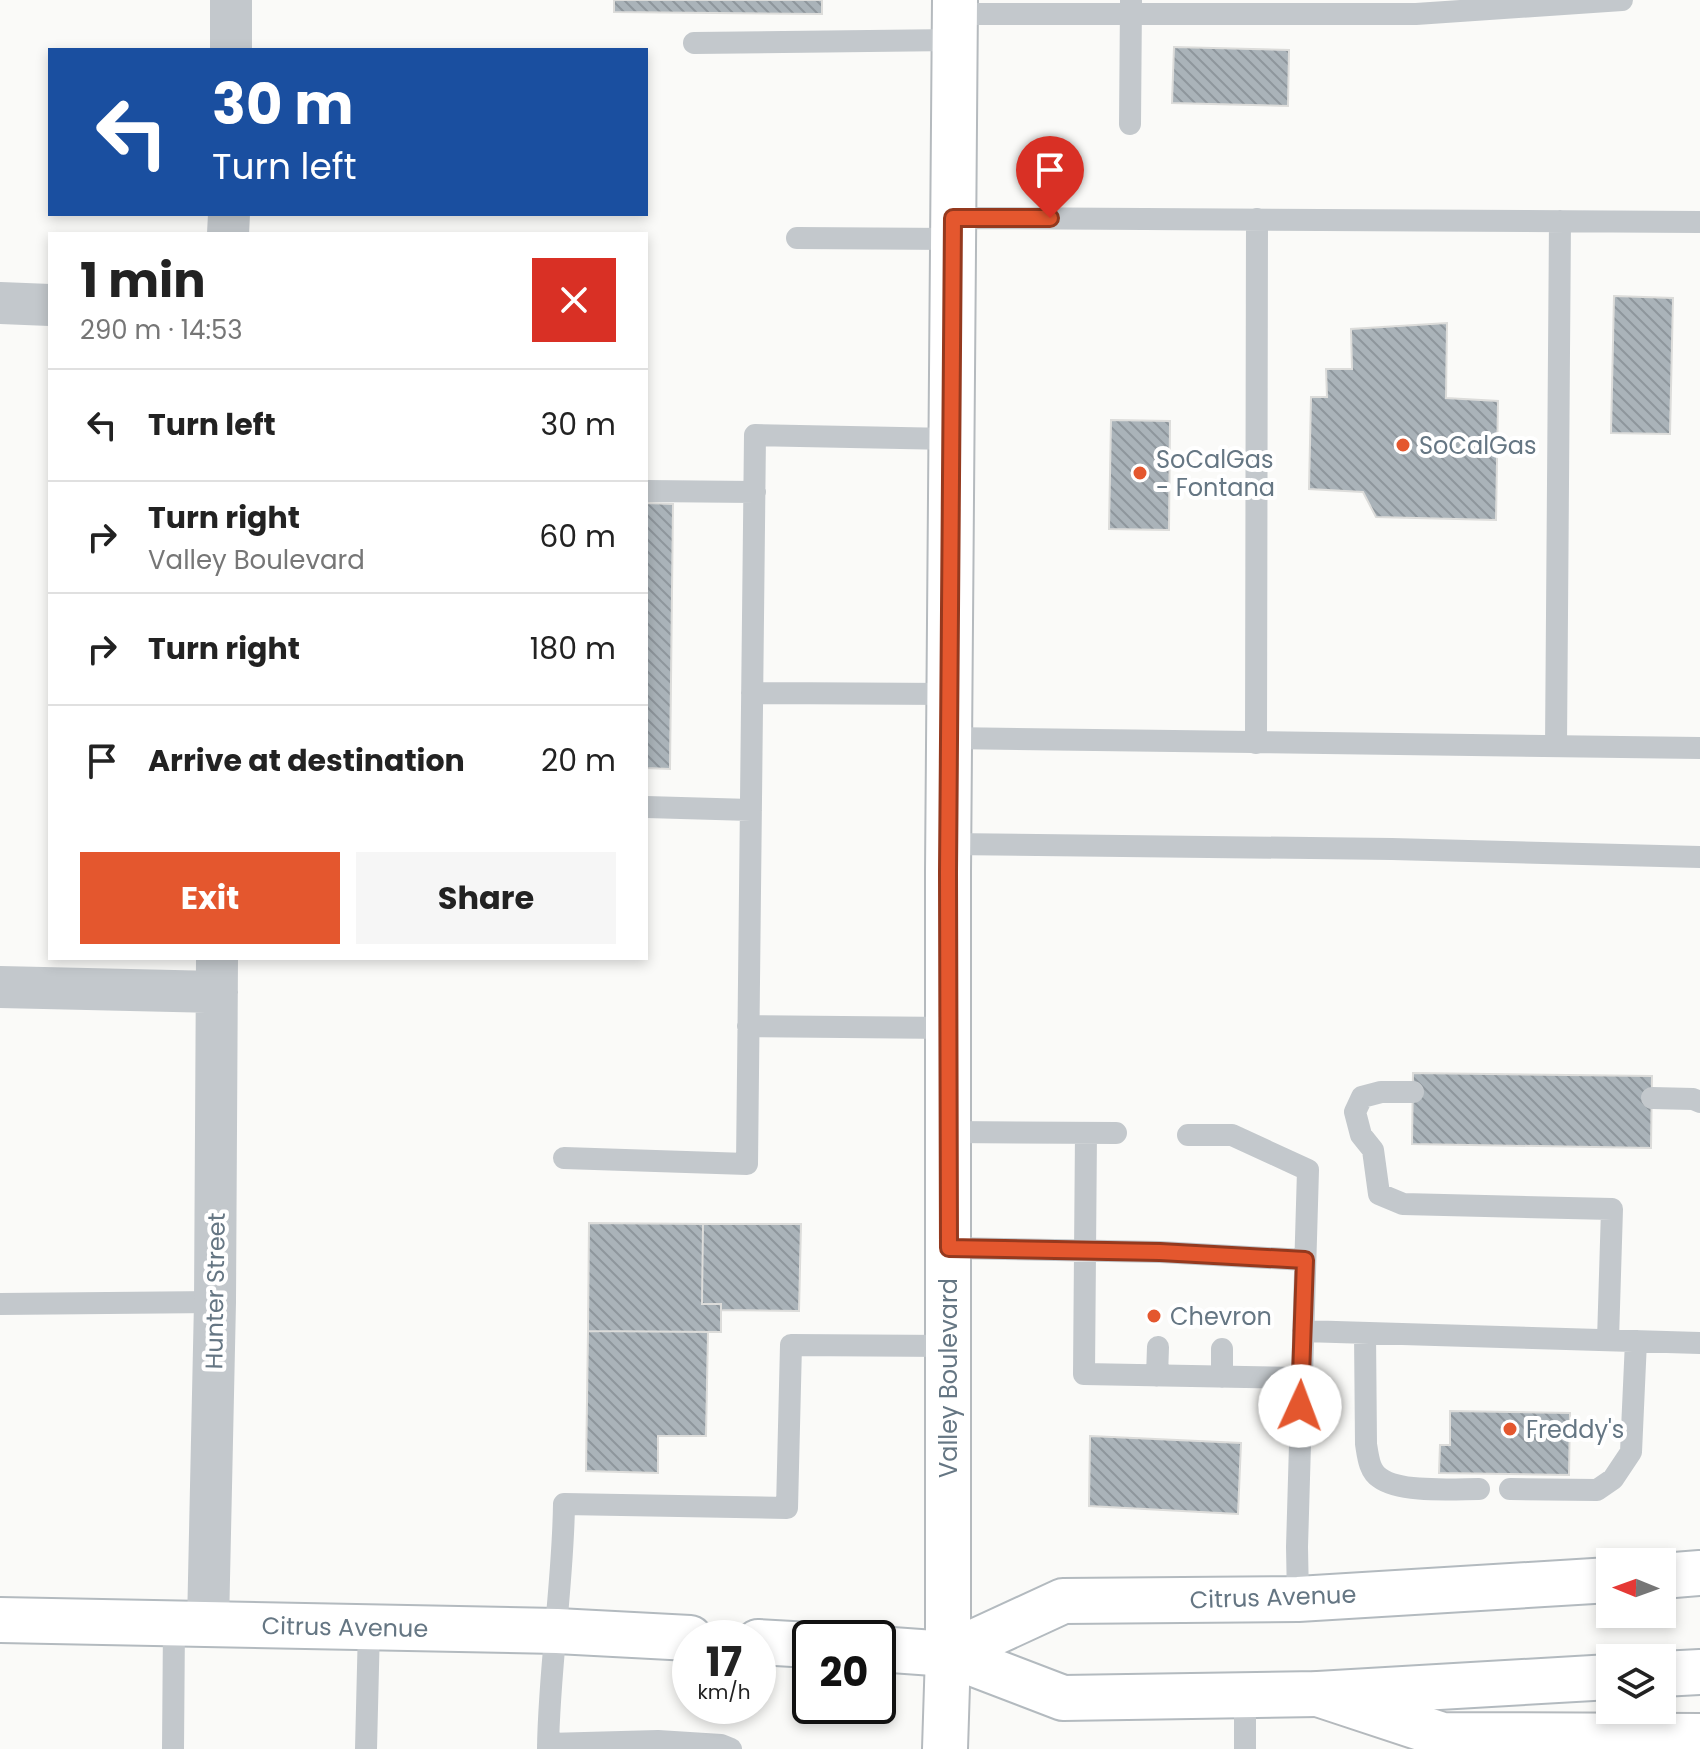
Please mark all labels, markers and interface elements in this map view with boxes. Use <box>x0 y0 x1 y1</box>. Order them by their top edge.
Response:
text: 30 m <box>212 65 354 144</box>
icon: left <box>80 80 184 184</box>
pin <box>1016 136 1084 218</box>
text: Turn left <box>212 141 357 192</box>
icon: arrive <box>1028 148 1072 192</box>
text: 1 min <box>80 247 206 314</box>
button: close <box>532 258 616 342</box>
text: 290 m · 14:53 <box>80 312 243 348</box>
icon: left <box>80 403 124 447</box>
text: Turn left <box>148 403 276 446</box>
text: 30 m <box>541 403 616 446</box>
place label: SoCalGas <box>1419 429 1537 462</box>
marker: SoCalGas <box>1394 436 1412 454</box>
place label: SoCalGas - Fontana <box>1156 443 1275 504</box>
marker: SoCalGas - Fontana <box>1131 464 1149 482</box>
text: Turn right <box>148 496 300 539</box>
icon: right <box>80 515 124 559</box>
text: 60 m <box>539 515 616 558</box>
text: Valley Boulevard <box>148 542 365 578</box>
icon: right <box>80 627 124 671</box>
text: Turn right <box>148 627 300 670</box>
text: 180 m <box>530 627 616 670</box>
icon: arrive <box>80 739 124 783</box>
text: Arrive at destination <box>148 739 465 782</box>
text: 20 m <box>541 739 616 782</box>
button: Exit <box>80 852 340 944</box>
button: Share <box>356 852 616 944</box>
street label: Hunter Street <box>197 1212 233 1370</box>
street label: Valley Boulevard <box>932 1278 965 1478</box>
place label: Chevron <box>1170 1300 1272 1333</box>
marker: Chevron <box>1145 1307 1163 1325</box>
position arrow <box>1258 1364 1342 1448</box>
place label: Freddy's <box>1526 1413 1624 1446</box>
marker: Freddy's <box>1501 1420 1519 1438</box>
north arrow <box>1596 1548 1676 1628</box>
map controls <box>1596 1548 1676 1724</box>
street label: Citrus Avenue <box>1189 1578 1357 1616</box>
street label: Citrus Avenue <box>261 1609 429 1645</box>
speed limit sign: 20 <box>792 1620 896 1724</box>
text: 17 <box>706 1634 742 1690</box>
button: layers <box>1596 1644 1676 1724</box>
text: km/h <box>697 1678 751 1706</box>

